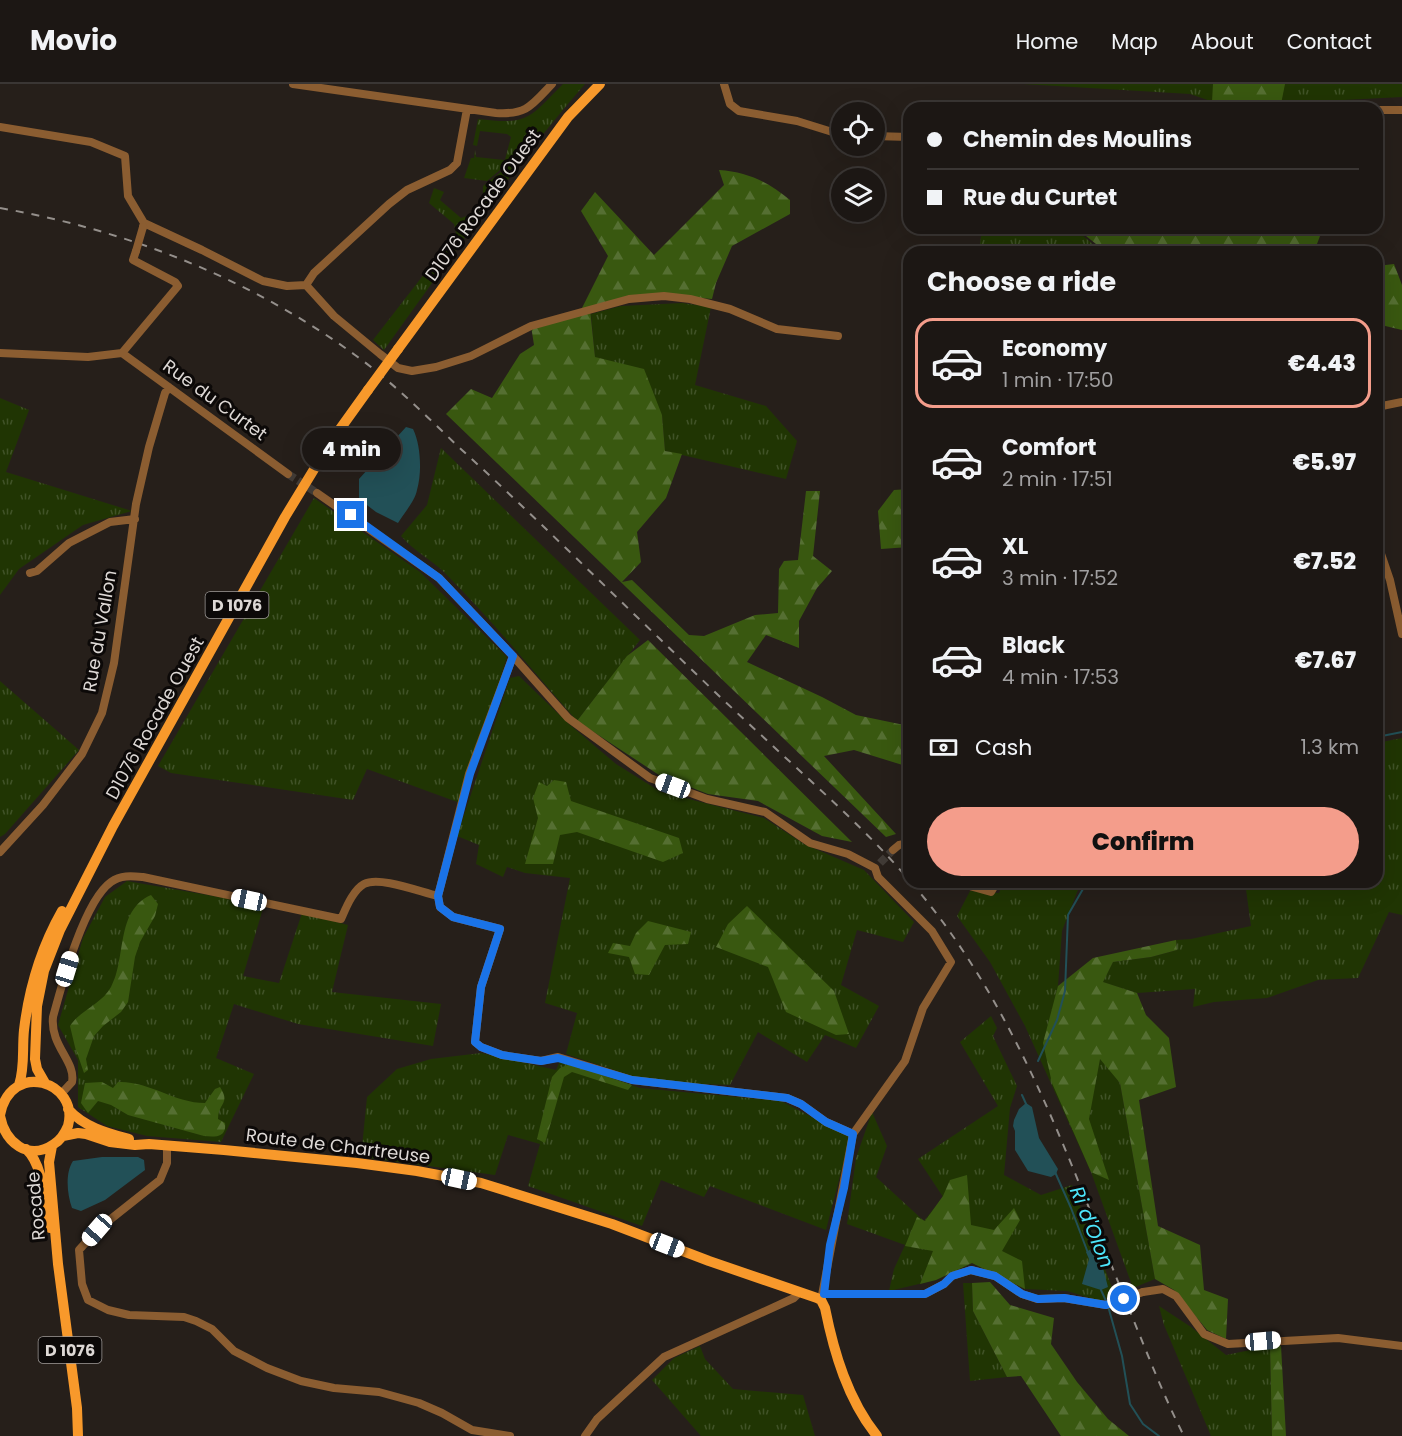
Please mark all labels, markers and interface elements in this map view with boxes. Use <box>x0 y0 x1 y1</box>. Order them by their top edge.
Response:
text: Movio <box>30 21 117 60</box>
text: Home <box>1016 27 1078 56</box>
text: Map <box>1111 27 1158 56</box>
text: About <box>1191 27 1254 56</box>
text: Contact <box>1287 27 1372 56</box>
map controls <box>831 102 885 222</box>
button: locate <box>831 102 885 156</box>
street label: D1076 Rocade Ouest <box>419 124 546 286</box>
text: Chemin des Moulins <box>963 124 1192 155</box>
button: layers <box>831 168 885 222</box>
text: Rue du Curtet <box>963 182 1117 213</box>
text: Choose a ride <box>927 263 1116 300</box>
text: Economy <box>1002 333 1107 364</box>
icon: car <box>930 336 984 390</box>
text: €4.43 <box>1288 348 1356 379</box>
street label: Rue du Curtet <box>158 353 273 446</box>
text: 1 min · 17:50 <box>1002 366 1114 394</box>
callout: 4 min <box>302 428 400 470</box>
text: Comfort <box>1002 432 1096 463</box>
text: 4 min <box>322 435 381 463</box>
icon: car <box>930 435 984 489</box>
text: €5.97 <box>1293 447 1356 478</box>
text: 2 min · 17:51 <box>1002 465 1113 493</box>
route end <box>337 501 364 528</box>
text: XL <box>1002 531 1028 562</box>
icon: car <box>930 534 984 588</box>
text: €7.52 <box>1293 546 1356 577</box>
text: 3 min · 17:52 <box>1002 564 1118 592</box>
street label: Rue du Vallon <box>77 568 123 694</box>
road number: D 1076 <box>206 592 268 618</box>
text: Black <box>1002 630 1065 661</box>
street label: D1076 Rocade Ouest <box>99 632 210 804</box>
icon: car <box>930 633 984 687</box>
text: €7.67 <box>1295 645 1356 676</box>
text: 4 min · 17:53 <box>1002 663 1119 691</box>
icon: cash <box>927 731 960 764</box>
text: Cash <box>975 732 1032 763</box>
text: 1.3 km <box>1300 733 1359 761</box>
car <box>653 771 693 801</box>
button: Confirm <box>927 807 1359 876</box>
car <box>230 887 268 913</box>
car <box>53 949 81 989</box>
street label: Route de Chartreuse <box>245 1122 432 1169</box>
car <box>440 1166 478 1192</box>
street label: Rocade <box>20 1171 51 1241</box>
water label: Ri d'Olon <box>1063 1182 1121 1272</box>
car <box>78 1211 116 1249</box>
car <box>647 1230 687 1260</box>
route start <box>1110 1285 1137 1312</box>
car <box>1244 1330 1282 1352</box>
road number: D 1076 <box>38 1337 101 1363</box>

